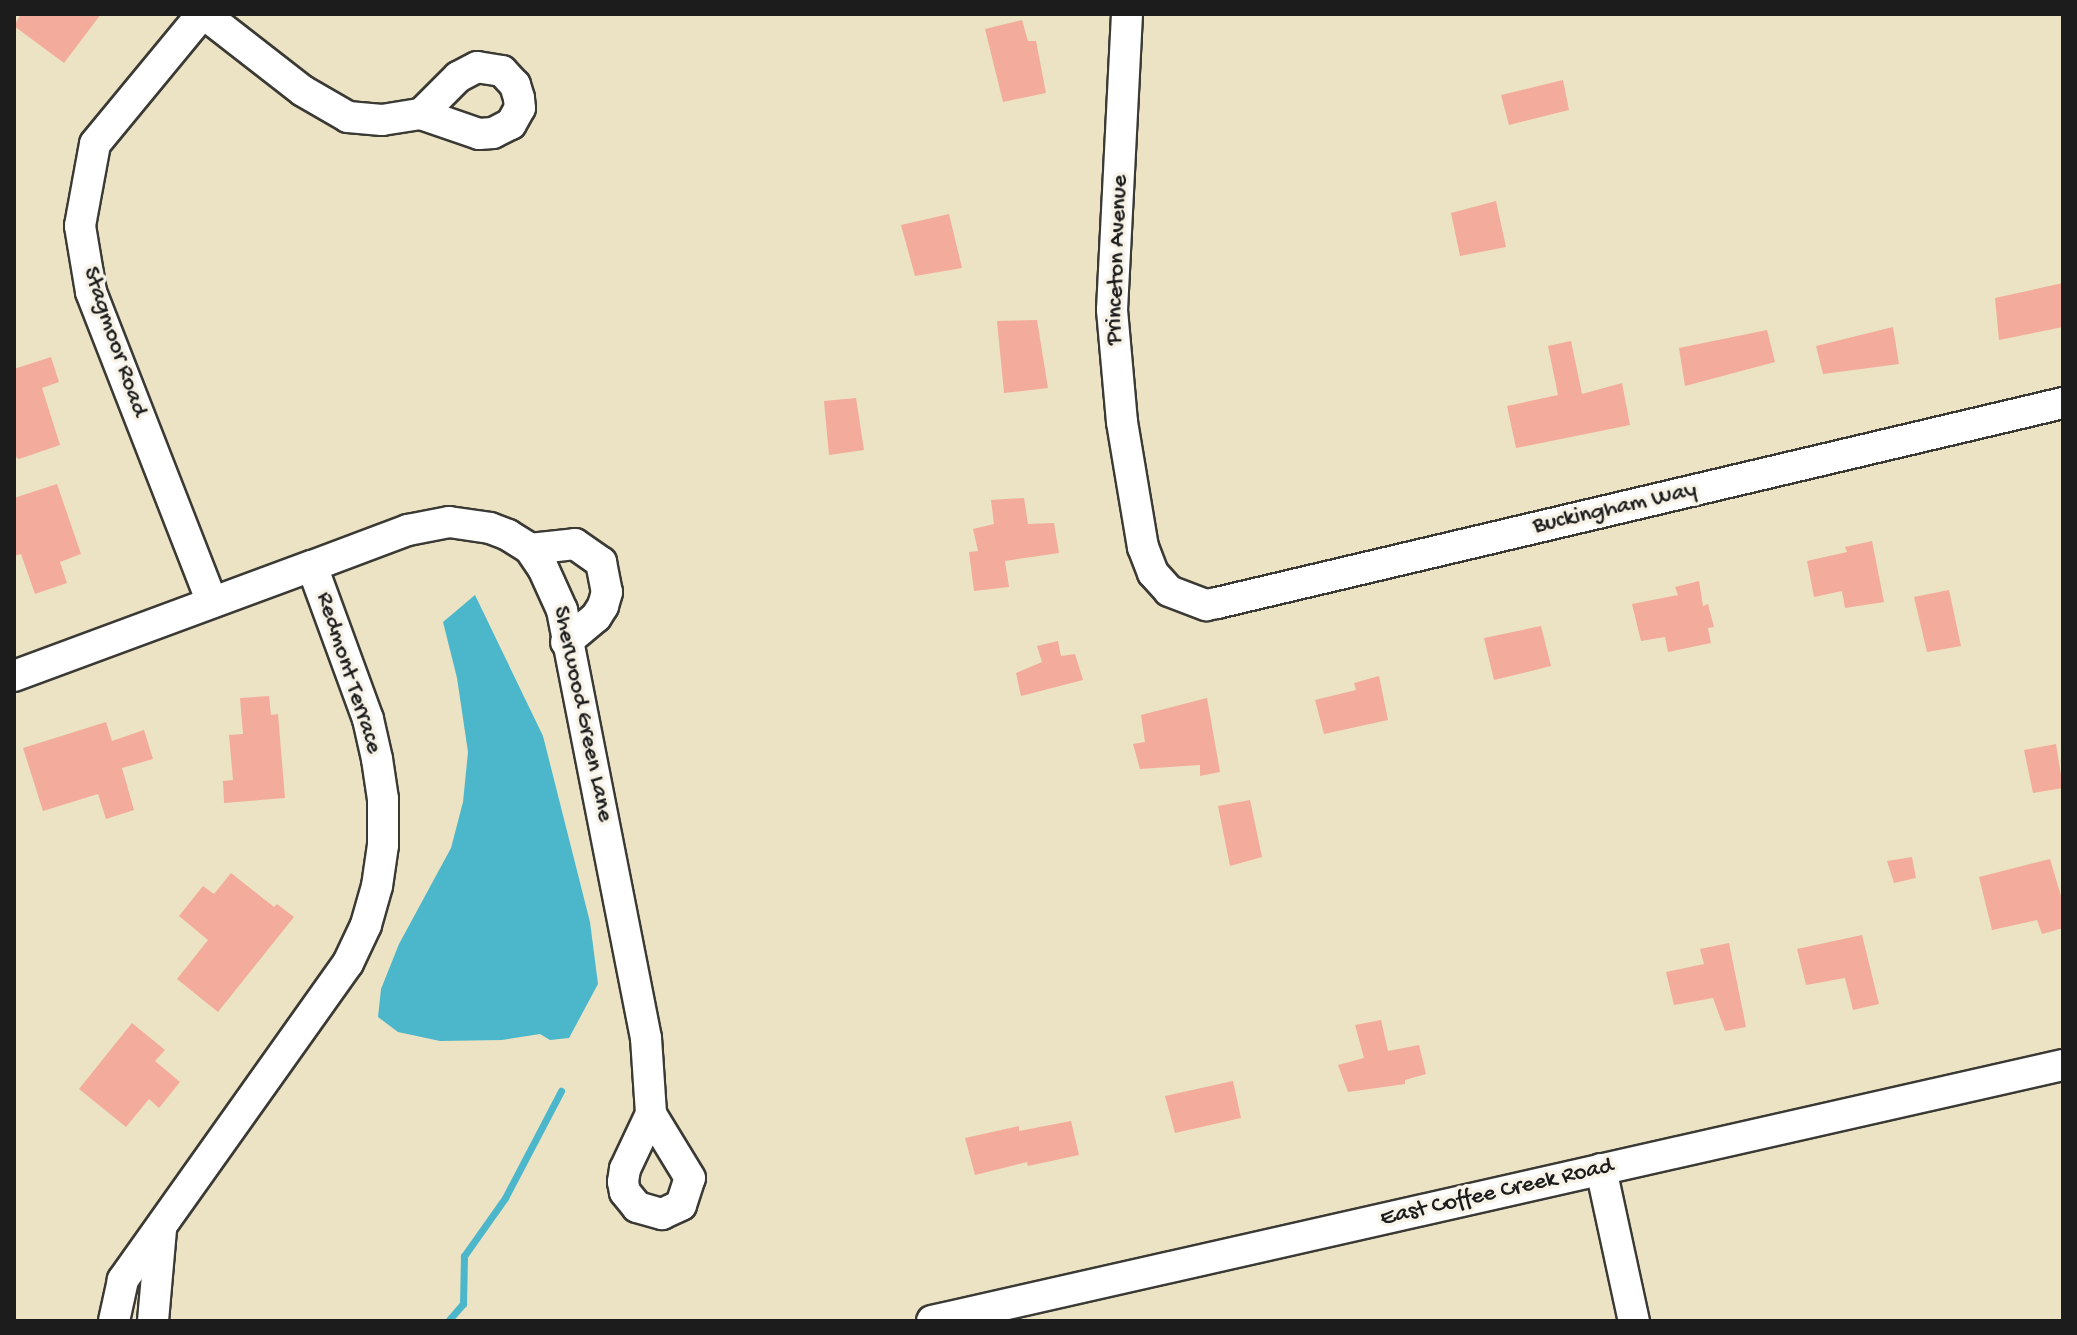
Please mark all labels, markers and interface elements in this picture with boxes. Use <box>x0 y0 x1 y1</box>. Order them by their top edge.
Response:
street label: Princeton Avenue <box>1101 174 1135 346</box>
street label: Stagmoor Road <box>75 263 153 421</box>
street label: Buckingham Way <box>1530 476 1700 542</box>
street label: Redmont Terrace <box>308 589 388 757</box>
street label: Sherwood Green Lane <box>545 604 619 824</box>
street label: East Coffee Creek Road <box>1378 1152 1616 1234</box>

